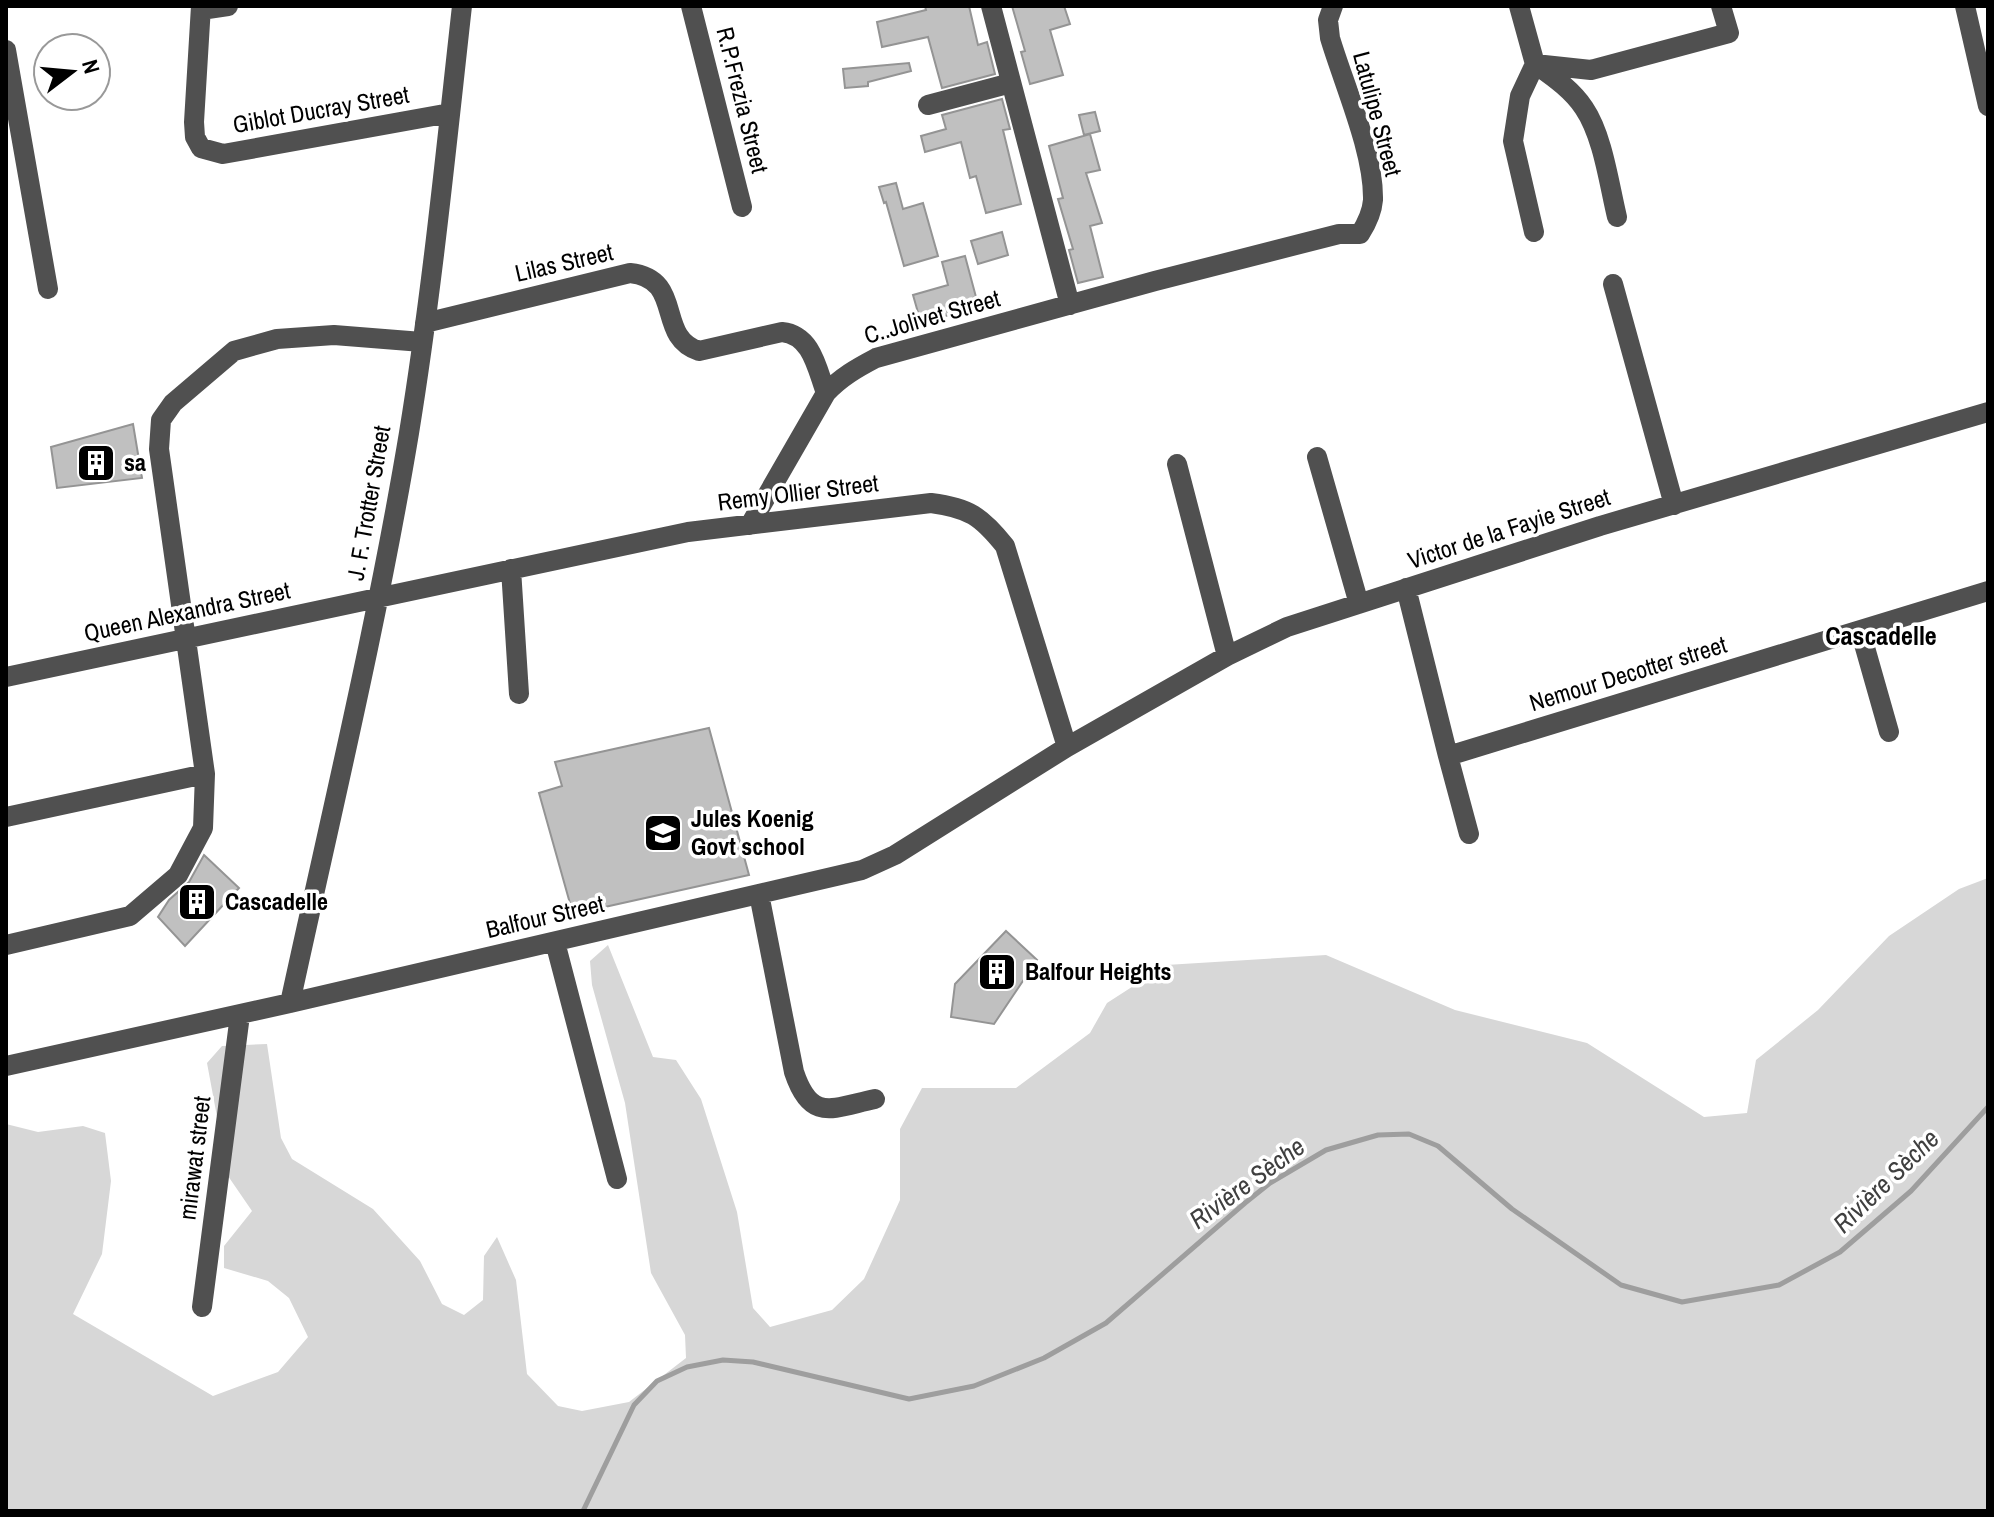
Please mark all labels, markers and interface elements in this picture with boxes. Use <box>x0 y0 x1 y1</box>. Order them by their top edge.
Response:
street label: R.P.Frezia Street <box>709 23 777 177</box>
north arrow <box>32 32 112 112</box>
street label: Latulipe Street <box>1346 48 1410 180</box>
text: N <box>75 56 107 77</box>
street label: Giblot Ducray Street <box>230 78 412 140</box>
street label: Lilas Street <box>512 235 616 289</box>
street label: C..Jolivet Street <box>860 281 1004 351</box>
street label: J. F. Trotter Street <box>339 422 397 583</box>
building icon: sa <box>75 442 117 484</box>
place label: sa <box>124 446 146 478</box>
street label: Remy Ollier Street <box>716 466 881 518</box>
street label: Victor de la Fayie Street <box>1403 480 1614 576</box>
street label: Queen Alexandra Street <box>81 573 293 649</box>
district label: Cascadelle <box>1825 618 1937 653</box>
street label: Nemour Decotter street <box>1525 628 1731 718</box>
place label: Jules Koenig Govt school <box>691 802 814 862</box>
school or university icon: Jules Koenig Govt school <box>642 812 684 854</box>
building icon: Cascadelle <box>176 881 218 923</box>
place label: Cascadelle <box>225 885 328 917</box>
street label: Balfour Street <box>483 887 608 945</box>
building icon: Balfour Heights <box>976 951 1018 993</box>
place label: Balfour Heights <box>1025 955 1172 987</box>
street label: mirawat street <box>171 1094 218 1222</box>
water label: Rivière Sèche <box>1825 1121 1946 1240</box>
water label: Rivière Sèche <box>1182 1129 1312 1236</box>

